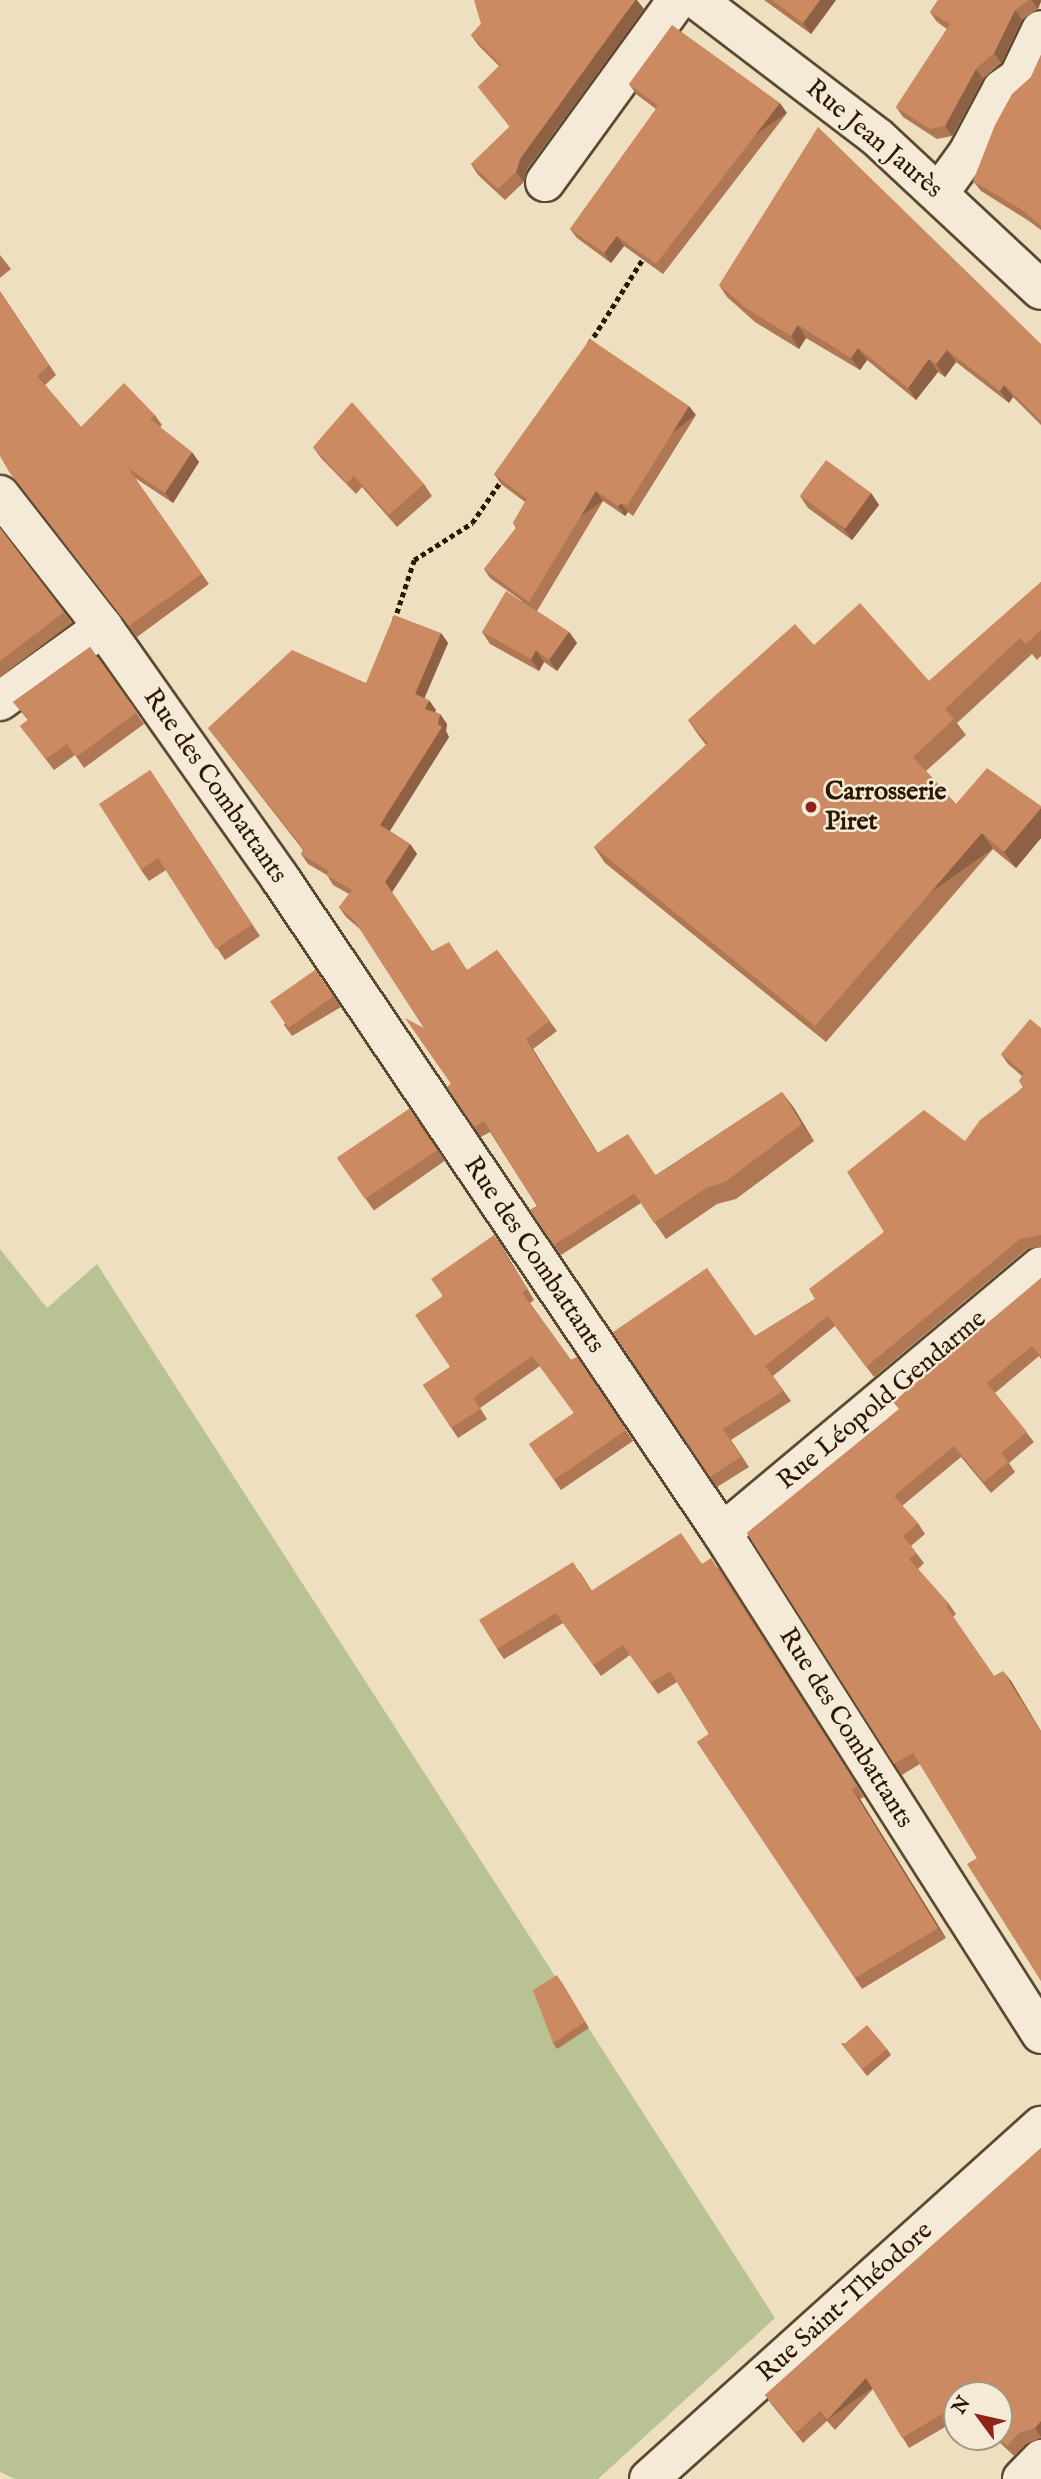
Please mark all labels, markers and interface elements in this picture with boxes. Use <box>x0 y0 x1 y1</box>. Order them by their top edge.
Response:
street label: Rue Jean Jaurès <box>799 73 949 205</box>
street label: Rue des Combattants <box>136 683 294 889</box>
place label: Carrosserie Piret <box>825 776 946 838</box>
marker: Carrosserie Piret <box>803 799 819 815</box>
street label: Rue des Combattants <box>457 1151 611 1359</box>
street label: Rue Léopold Gendarme <box>771 1304 993 1496</box>
street label: Rue des Combattants <box>772 1622 920 1834</box>
street label: Rue Saint-Théodore <box>751 2215 939 2389</box>
north arrow <box>943 2381 1013 2451</box>
text: N <box>948 2392 977 2419</box>

